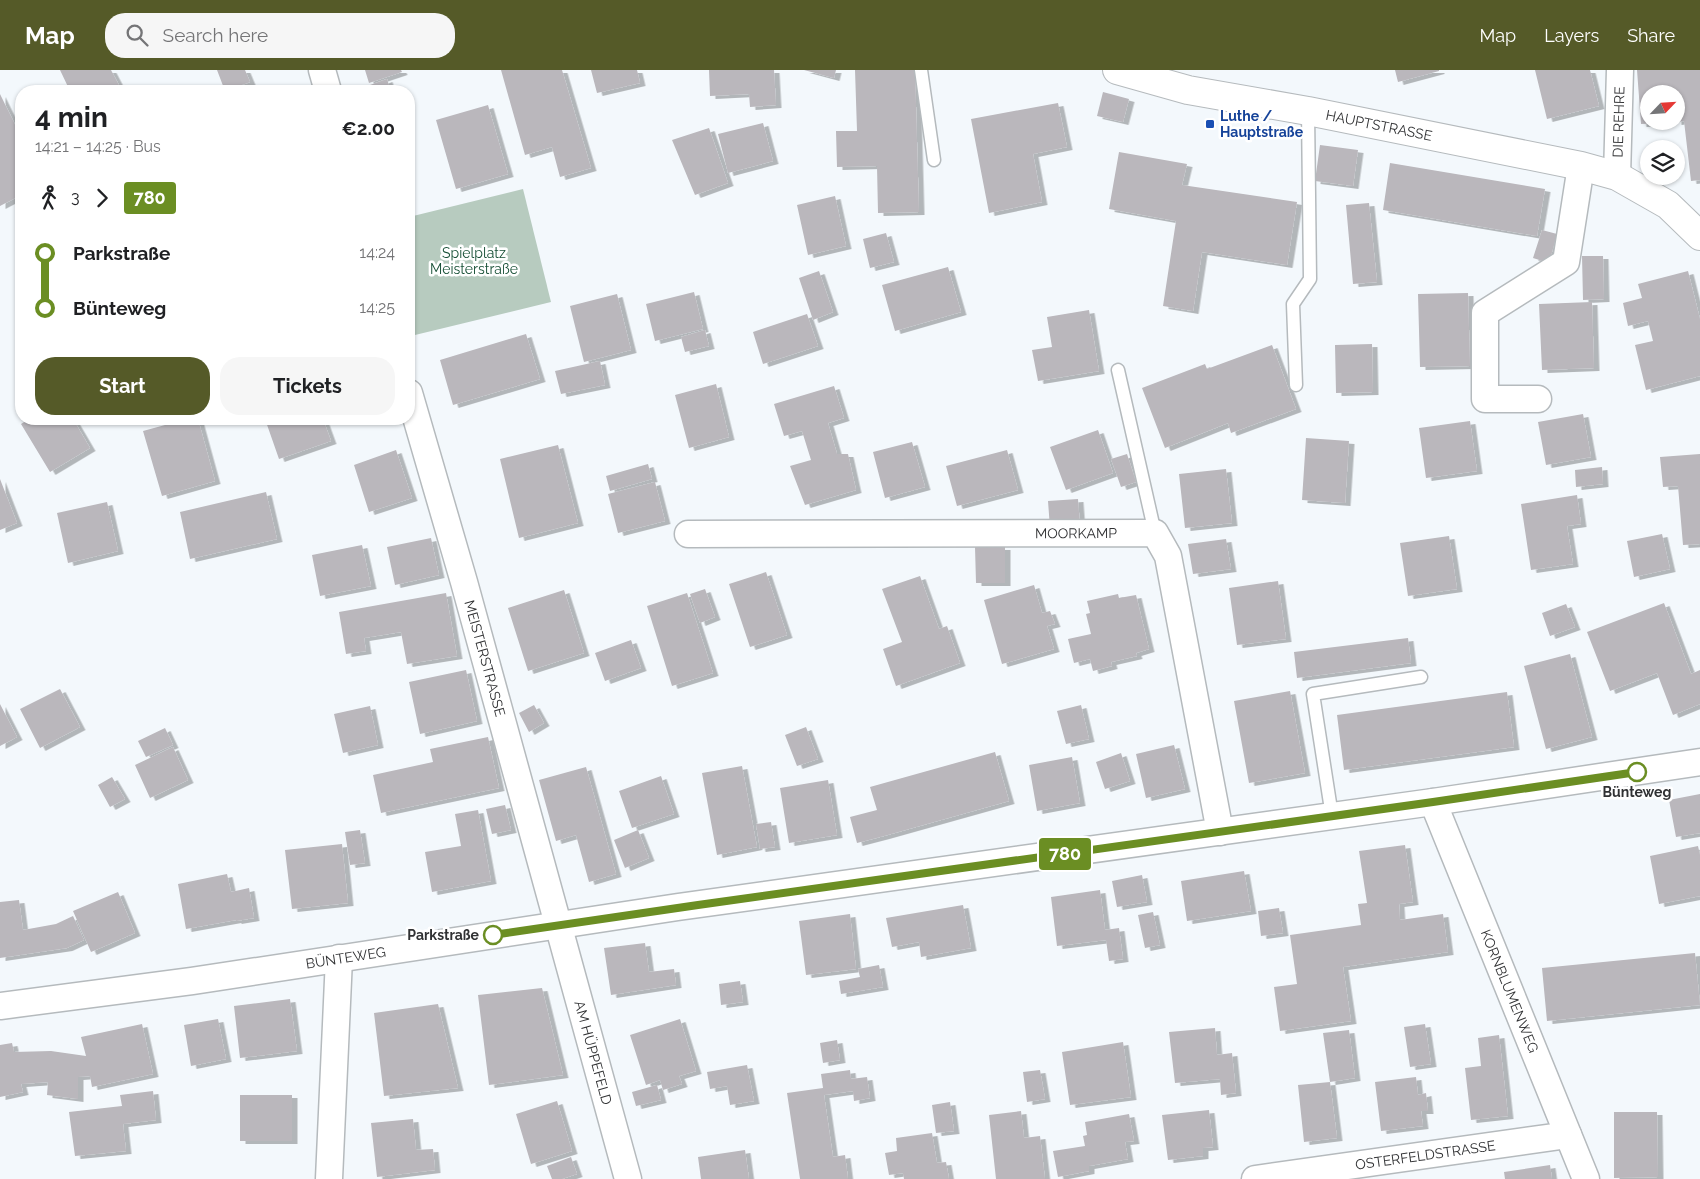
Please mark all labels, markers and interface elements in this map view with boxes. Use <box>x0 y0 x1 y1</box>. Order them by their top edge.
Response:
search box <box>105 13 455 58</box>
text: Map <box>25 21 75 50</box>
icon: search <box>123 21 151 49</box>
text: Search here <box>163 24 268 46</box>
text: Map <box>1480 25 1516 46</box>
text: Layers <box>1544 25 1599 46</box>
text: Share <box>1627 25 1675 46</box>
north arrow <box>1640 85 1685 130</box>
map controls <box>1640 85 1685 185</box>
street label: DIE REHRE <box>1610 86 1628 158</box>
text: 4 min <box>35 101 108 134</box>
street label: HAUPTSTRASSE <box>1324 107 1434 144</box>
place label: Luthe / Hauptstraße <box>1220 108 1304 140</box>
text: €2.00 <box>342 117 395 139</box>
marker: Luthe / Hauptstraße <box>1204 118 1216 130</box>
text: 14:21 – 14:25 · Bus <box>35 137 161 156</box>
button: layers <box>1640 140 1685 185</box>
icon: walk <box>35 184 63 212</box>
icon: forward <box>88 184 116 212</box>
text: 780 <box>134 187 166 208</box>
text: 3 <box>71 188 80 207</box>
text: Parkstraße <box>73 242 170 264</box>
text: 14:24 <box>359 243 395 262</box>
park label: Spielplatz Meisterstraße <box>430 245 518 277</box>
text: Bünteweg <box>73 297 166 319</box>
text: 14:25 <box>359 298 395 317</box>
button: Start <box>35 357 210 415</box>
button: Tickets <box>220 357 395 415</box>
street label: MOORKAMP <box>1035 525 1117 541</box>
street label: MEISTERSTRASSE <box>461 598 509 718</box>
marker: Bünteweg <box>1627 762 1647 782</box>
place label: Bünteweg <box>1603 784 1672 800</box>
line badge: 780 <box>1036 838 1094 870</box>
text: 780 <box>1049 843 1081 864</box>
marker: Parkstraße <box>483 925 503 945</box>
place label: Parkstraße <box>407 927 480 943</box>
street label: KORNBLUMENWEG <box>1478 927 1542 1055</box>
street label: BÜNTEWEG <box>304 944 387 972</box>
street label: AM HÜPPEFELD <box>571 999 615 1107</box>
street label: OSTERFELDSTRASSE <box>1354 1137 1496 1173</box>

